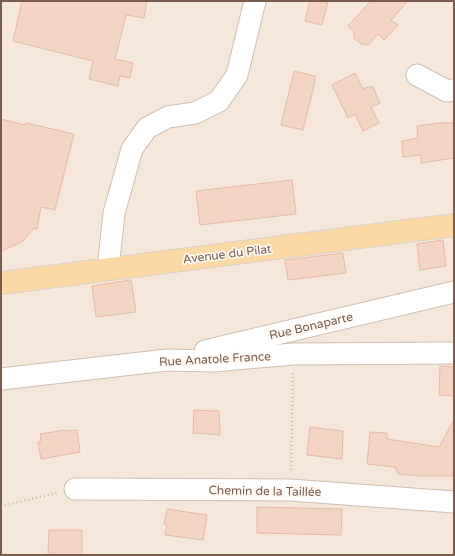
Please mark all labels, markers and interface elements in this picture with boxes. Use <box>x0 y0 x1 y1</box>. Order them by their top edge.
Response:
street label: Avenue du Pilat <box>182 242 273 266</box>
street label: Rue Bonaparte <box>268 310 354 342</box>
street label: Rue Anatole France <box>159 349 271 369</box>
street label: Chemin de la Taillée <box>208 483 322 499</box>

